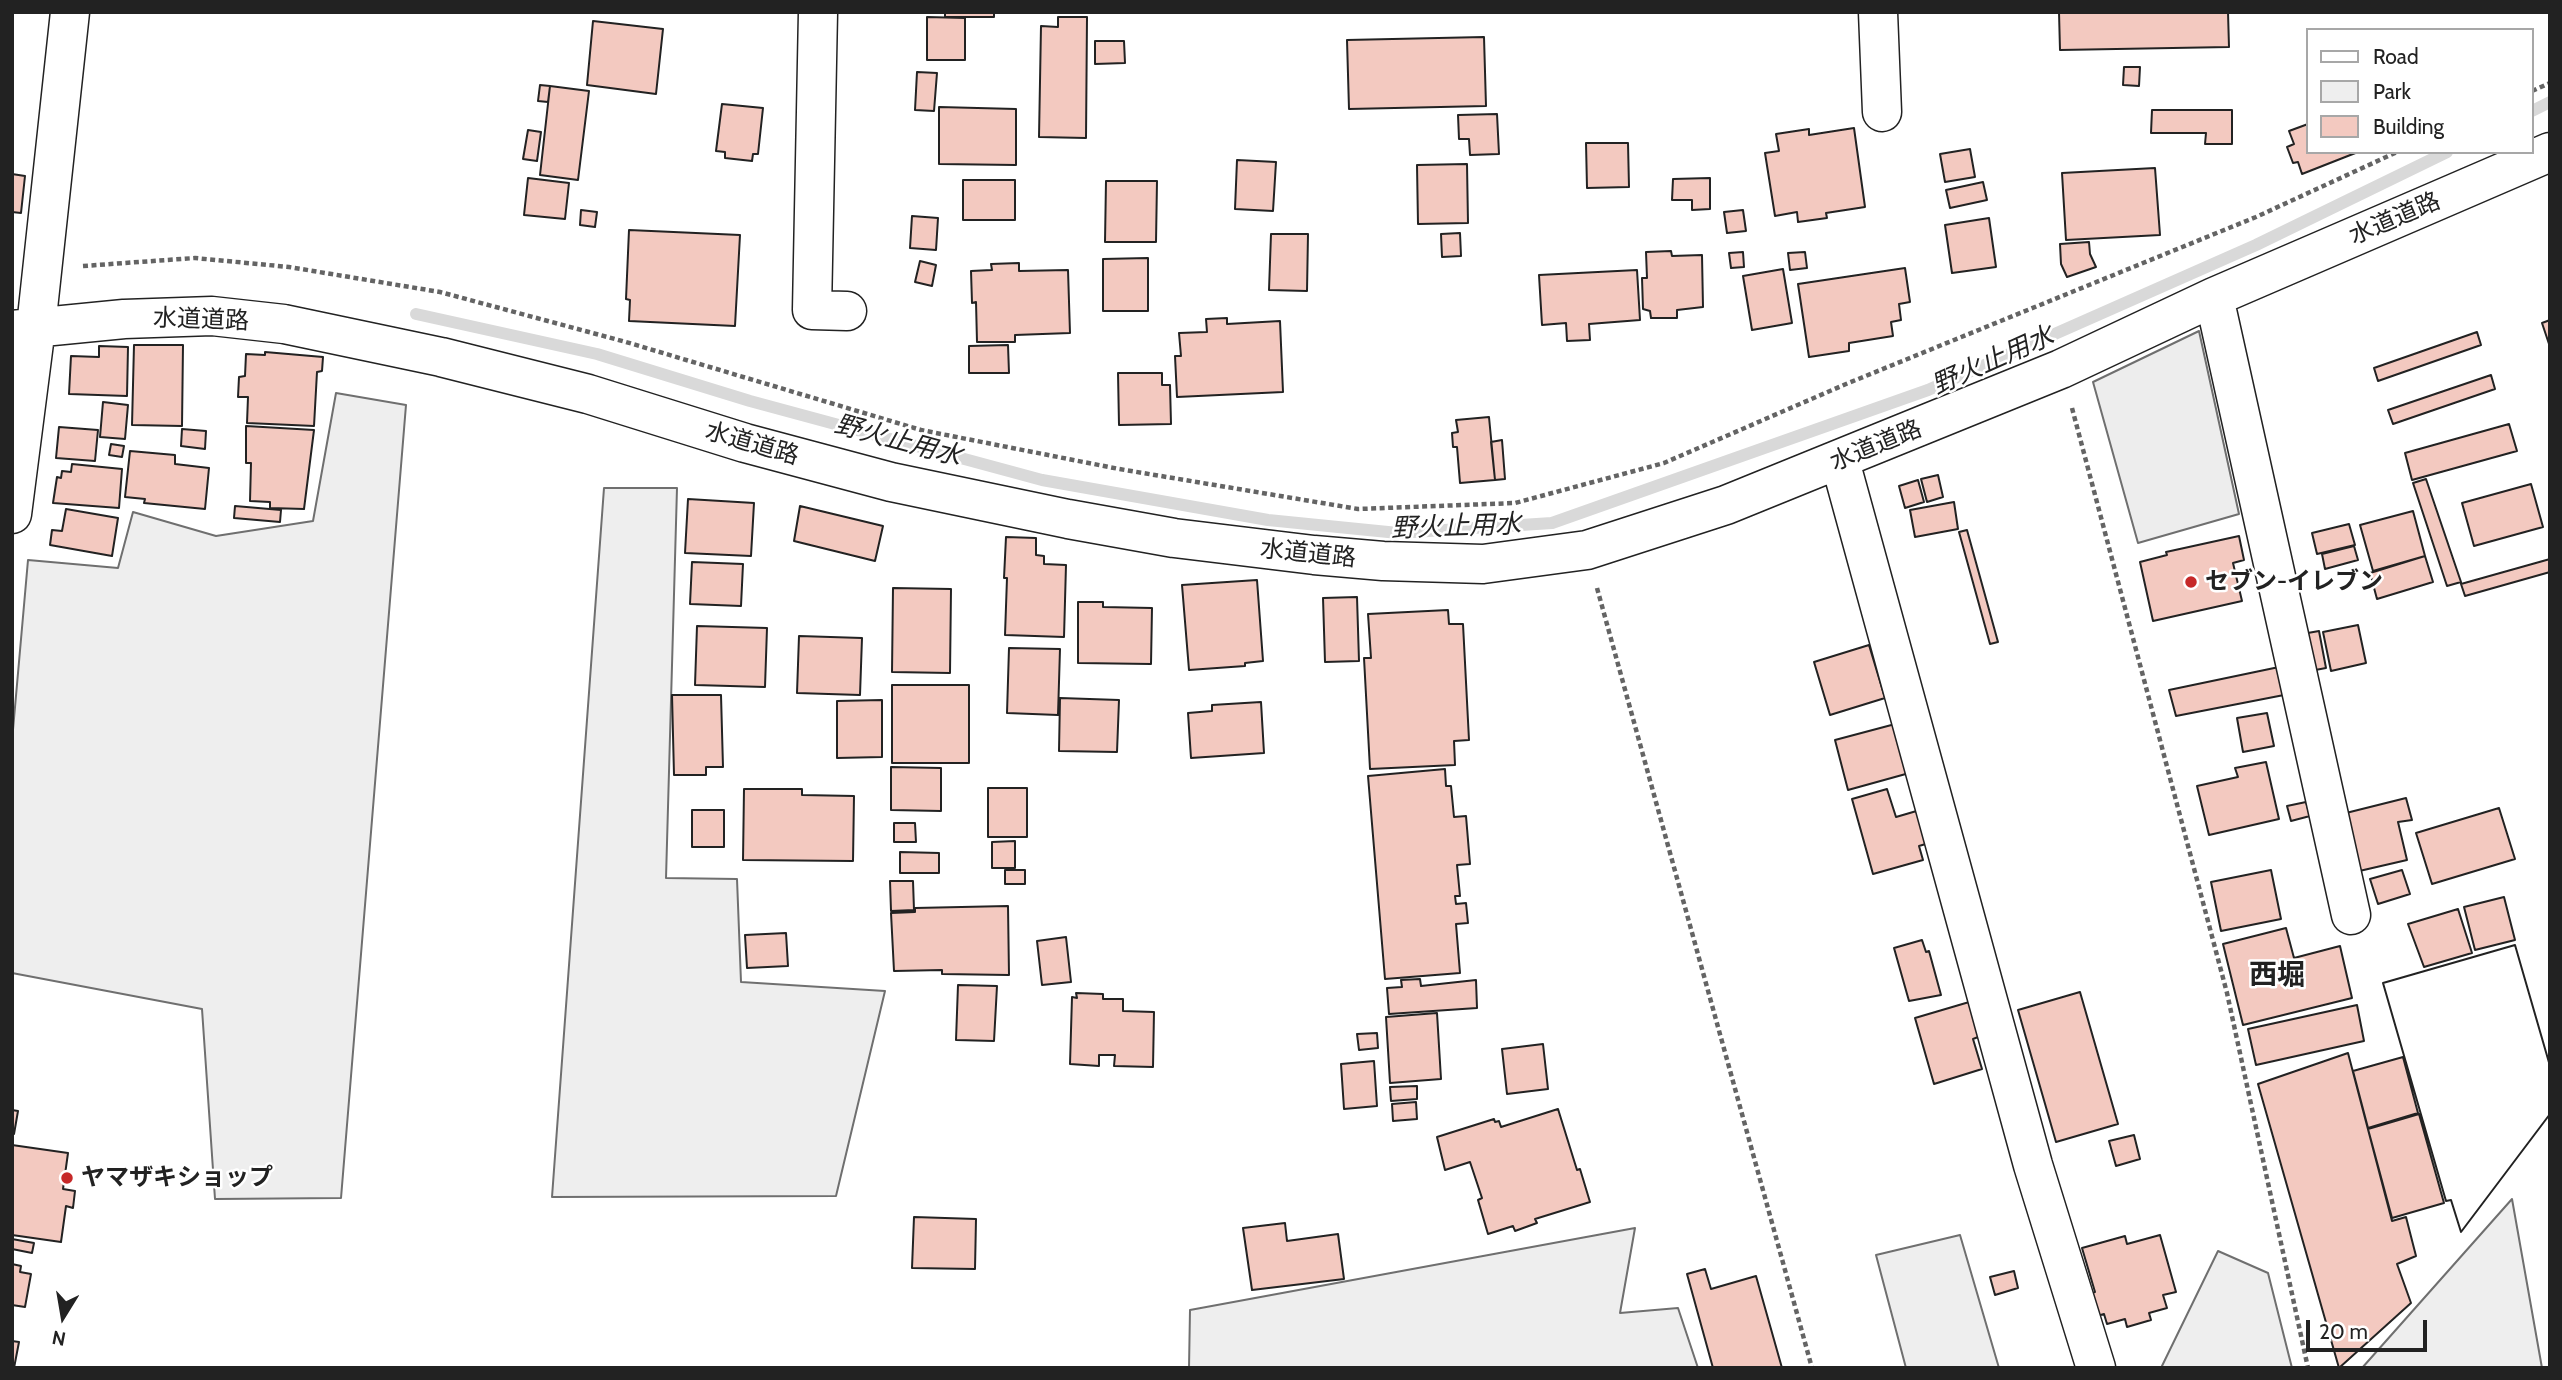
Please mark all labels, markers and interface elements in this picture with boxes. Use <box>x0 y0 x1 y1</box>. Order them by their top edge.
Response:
legend <box>2306 28 2534 154</box>
text: Road <box>2373 44 2419 69</box>
text: Park <box>2373 79 2411 104</box>
text: Building <box>2373 114 2444 139</box>
street label: 水道道路 <box>2345 187 2445 251</box>
street label: 水道道路 <box>153 304 249 336</box>
water label: 野火止用水 <box>1927 320 2059 402</box>
water label: 野火止用水 <box>831 409 965 473</box>
street label: 水道道路 <box>1826 415 1926 477</box>
street label: 水道道路 <box>702 417 802 471</box>
water label: 野火止用水 <box>1390 509 1522 545</box>
street label: 水道道路 <box>1259 535 1357 573</box>
place label: セブン-イレブン <box>2205 568 2383 596</box>
marker: セブン-イレブン <box>2183 574 2199 590</box>
district label: 西堀 <box>2249 959 2305 993</box>
place label: ヤマザキショップ <box>81 1164 273 1192</box>
marker: ヤマザキショップ <box>59 1170 75 1186</box>
north arrow <box>28 1282 98 1352</box>
scale bar <box>2310 1306 2431 1350</box>
text: 20 m <box>2319 1319 2368 1344</box>
text: N <box>50 1326 68 1351</box>

